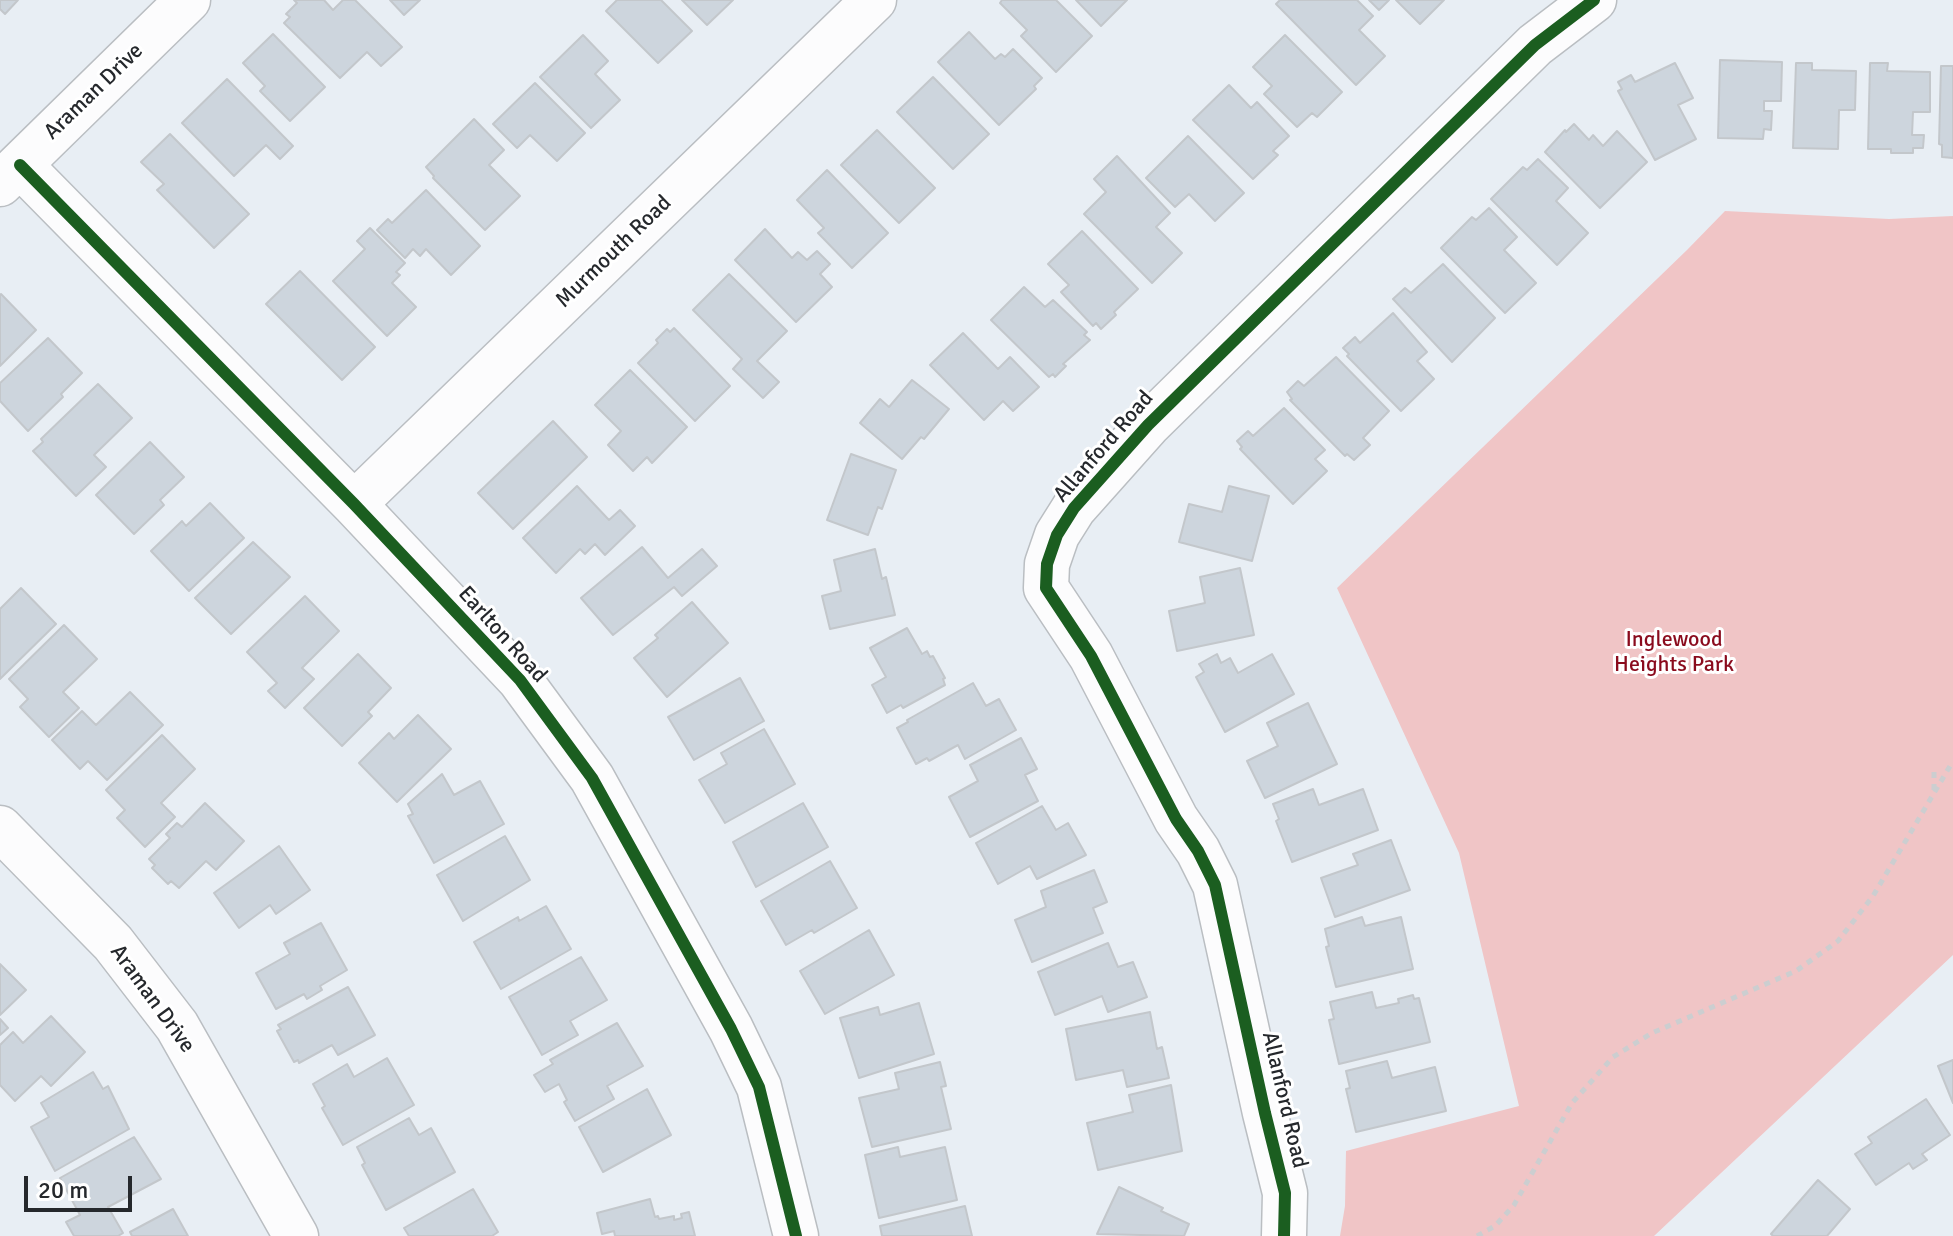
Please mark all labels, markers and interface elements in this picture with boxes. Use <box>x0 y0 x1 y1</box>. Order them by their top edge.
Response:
street label: Araman Drive <box>39 38 149 146</box>
street label: Murmouth Road <box>551 190 677 314</box>
street label: Allanford Road <box>1048 386 1160 508</box>
street label: Earlton Road <box>452 581 552 689</box>
park label: Inglewood Heights Park <box>1614 627 1734 678</box>
street label: Araman Drive <box>104 940 200 1058</box>
street label: Allanford Road <box>1255 1029 1313 1171</box>
scale bar <box>28 1160 136 1210</box>
text: 20 m <box>38 1175 88 1205</box>

